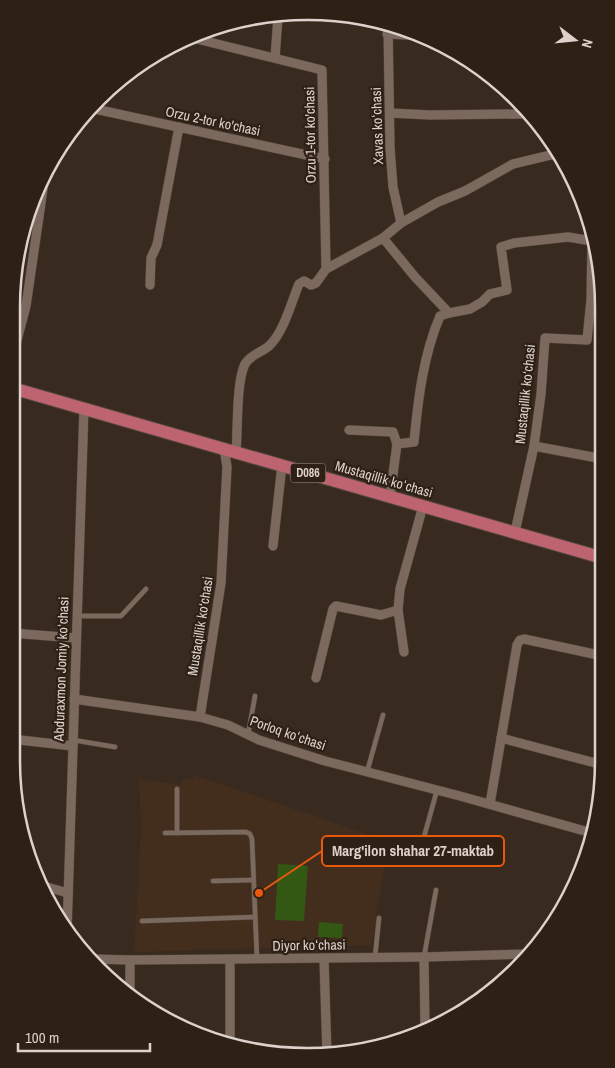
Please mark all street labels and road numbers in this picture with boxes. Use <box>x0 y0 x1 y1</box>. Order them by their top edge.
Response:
street label: Orzu 1-tor ko'chasi <box>300 87 320 183</box>
street label: Xavas koʻchasi <box>367 87 387 165</box>
street label: Orzu 2-tor ko'chasi <box>164 102 262 140</box>
street label: Mustaqillik ko‘chasi <box>511 343 539 445</box>
street label: Mustaqillik koʻchasi <box>333 456 435 502</box>
road number: D086 <box>290 463 326 482</box>
street label: Mustaqillik ko‘chasi <box>183 575 217 677</box>
street label: Abduraxmon Jomiy koʻchasi <box>49 596 73 743</box>
street label: Porloq koʻchasi <box>248 712 328 754</box>
street label: Diyor koʻchasi <box>272 935 346 955</box>

